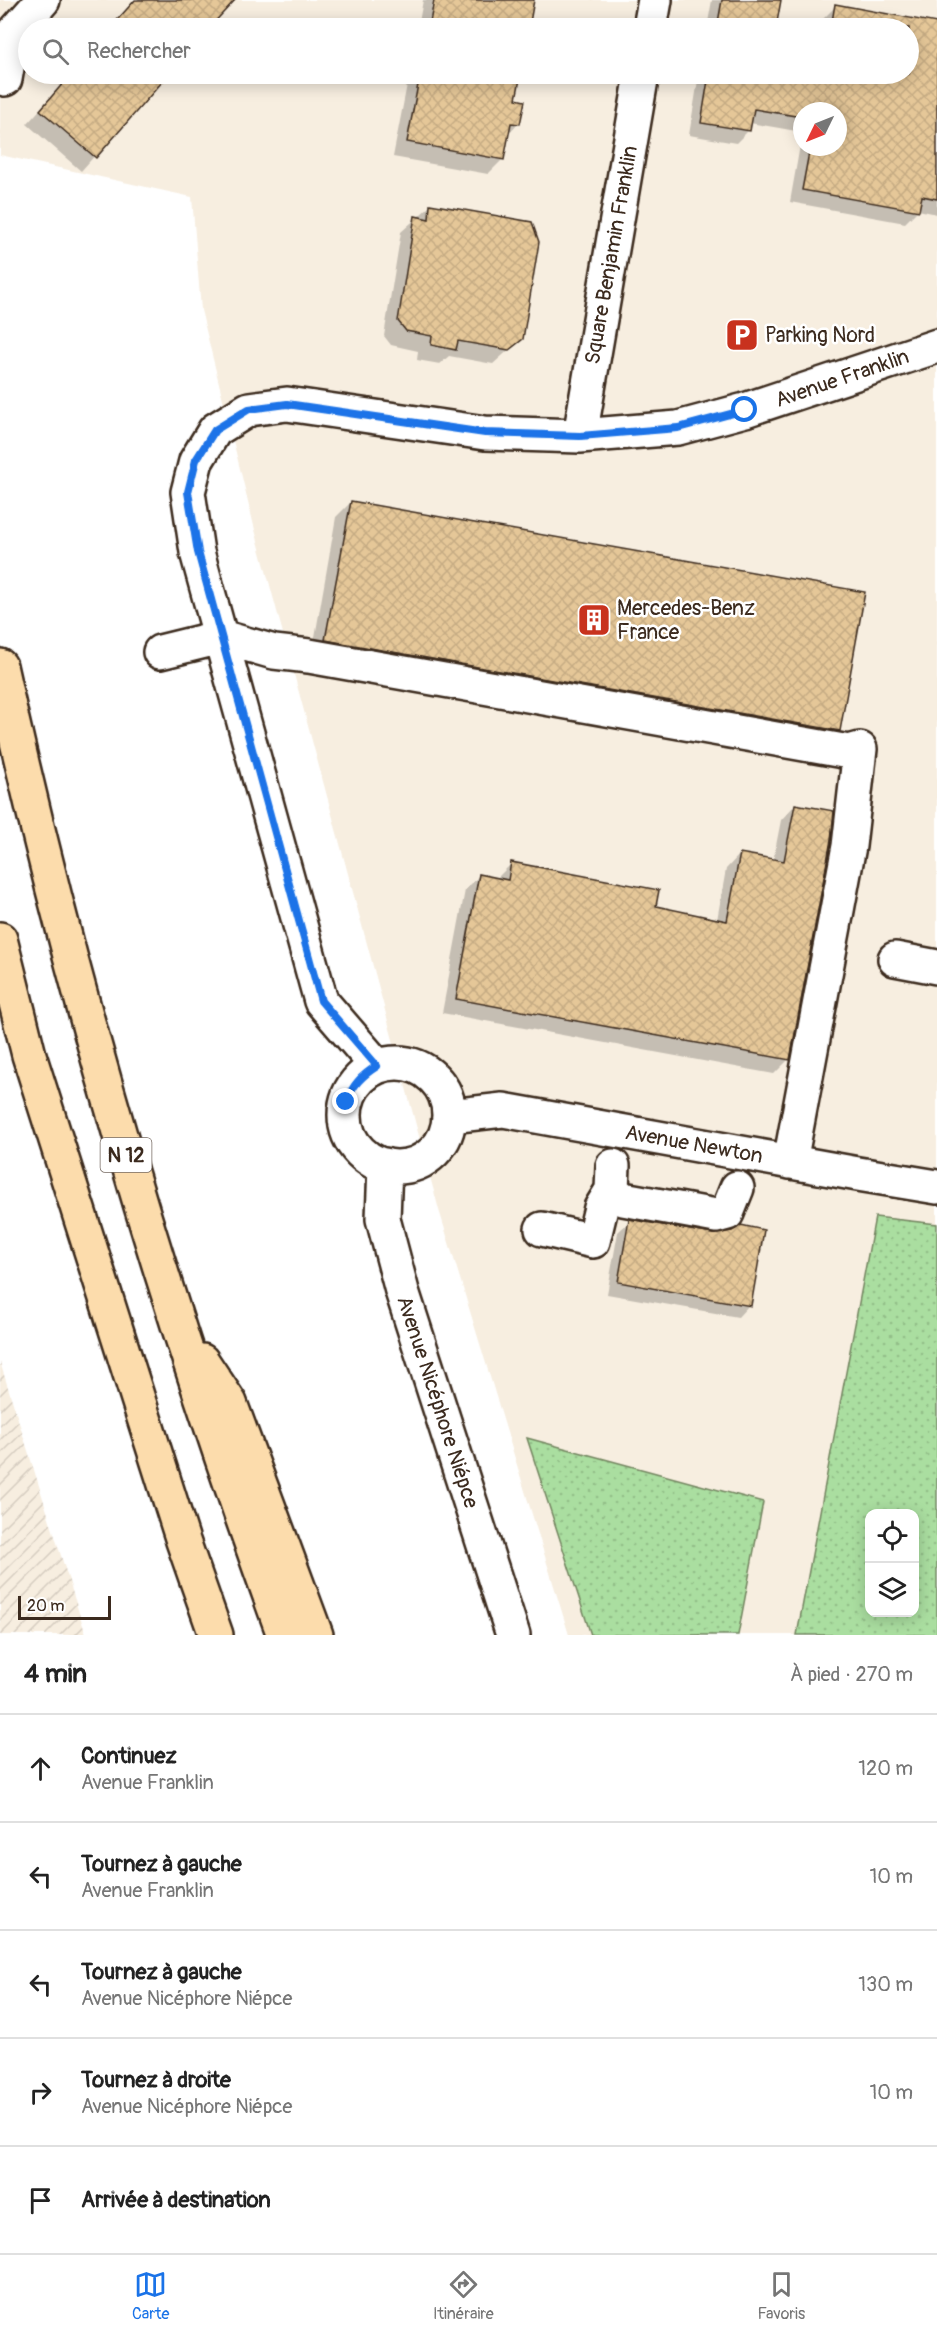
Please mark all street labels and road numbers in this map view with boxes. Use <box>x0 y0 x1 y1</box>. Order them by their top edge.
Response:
street label: Square Benjamin Franklin <box>579 144 644 367</box>
street label: Avenue Franklin <box>772 343 912 414</box>
street label: Avenue Newton <box>623 1119 765 1170</box>
road number: N 12 <box>100 1138 152 1172</box>
street label: Avenue Nicéphore Niépce <box>390 1292 485 1512</box>

